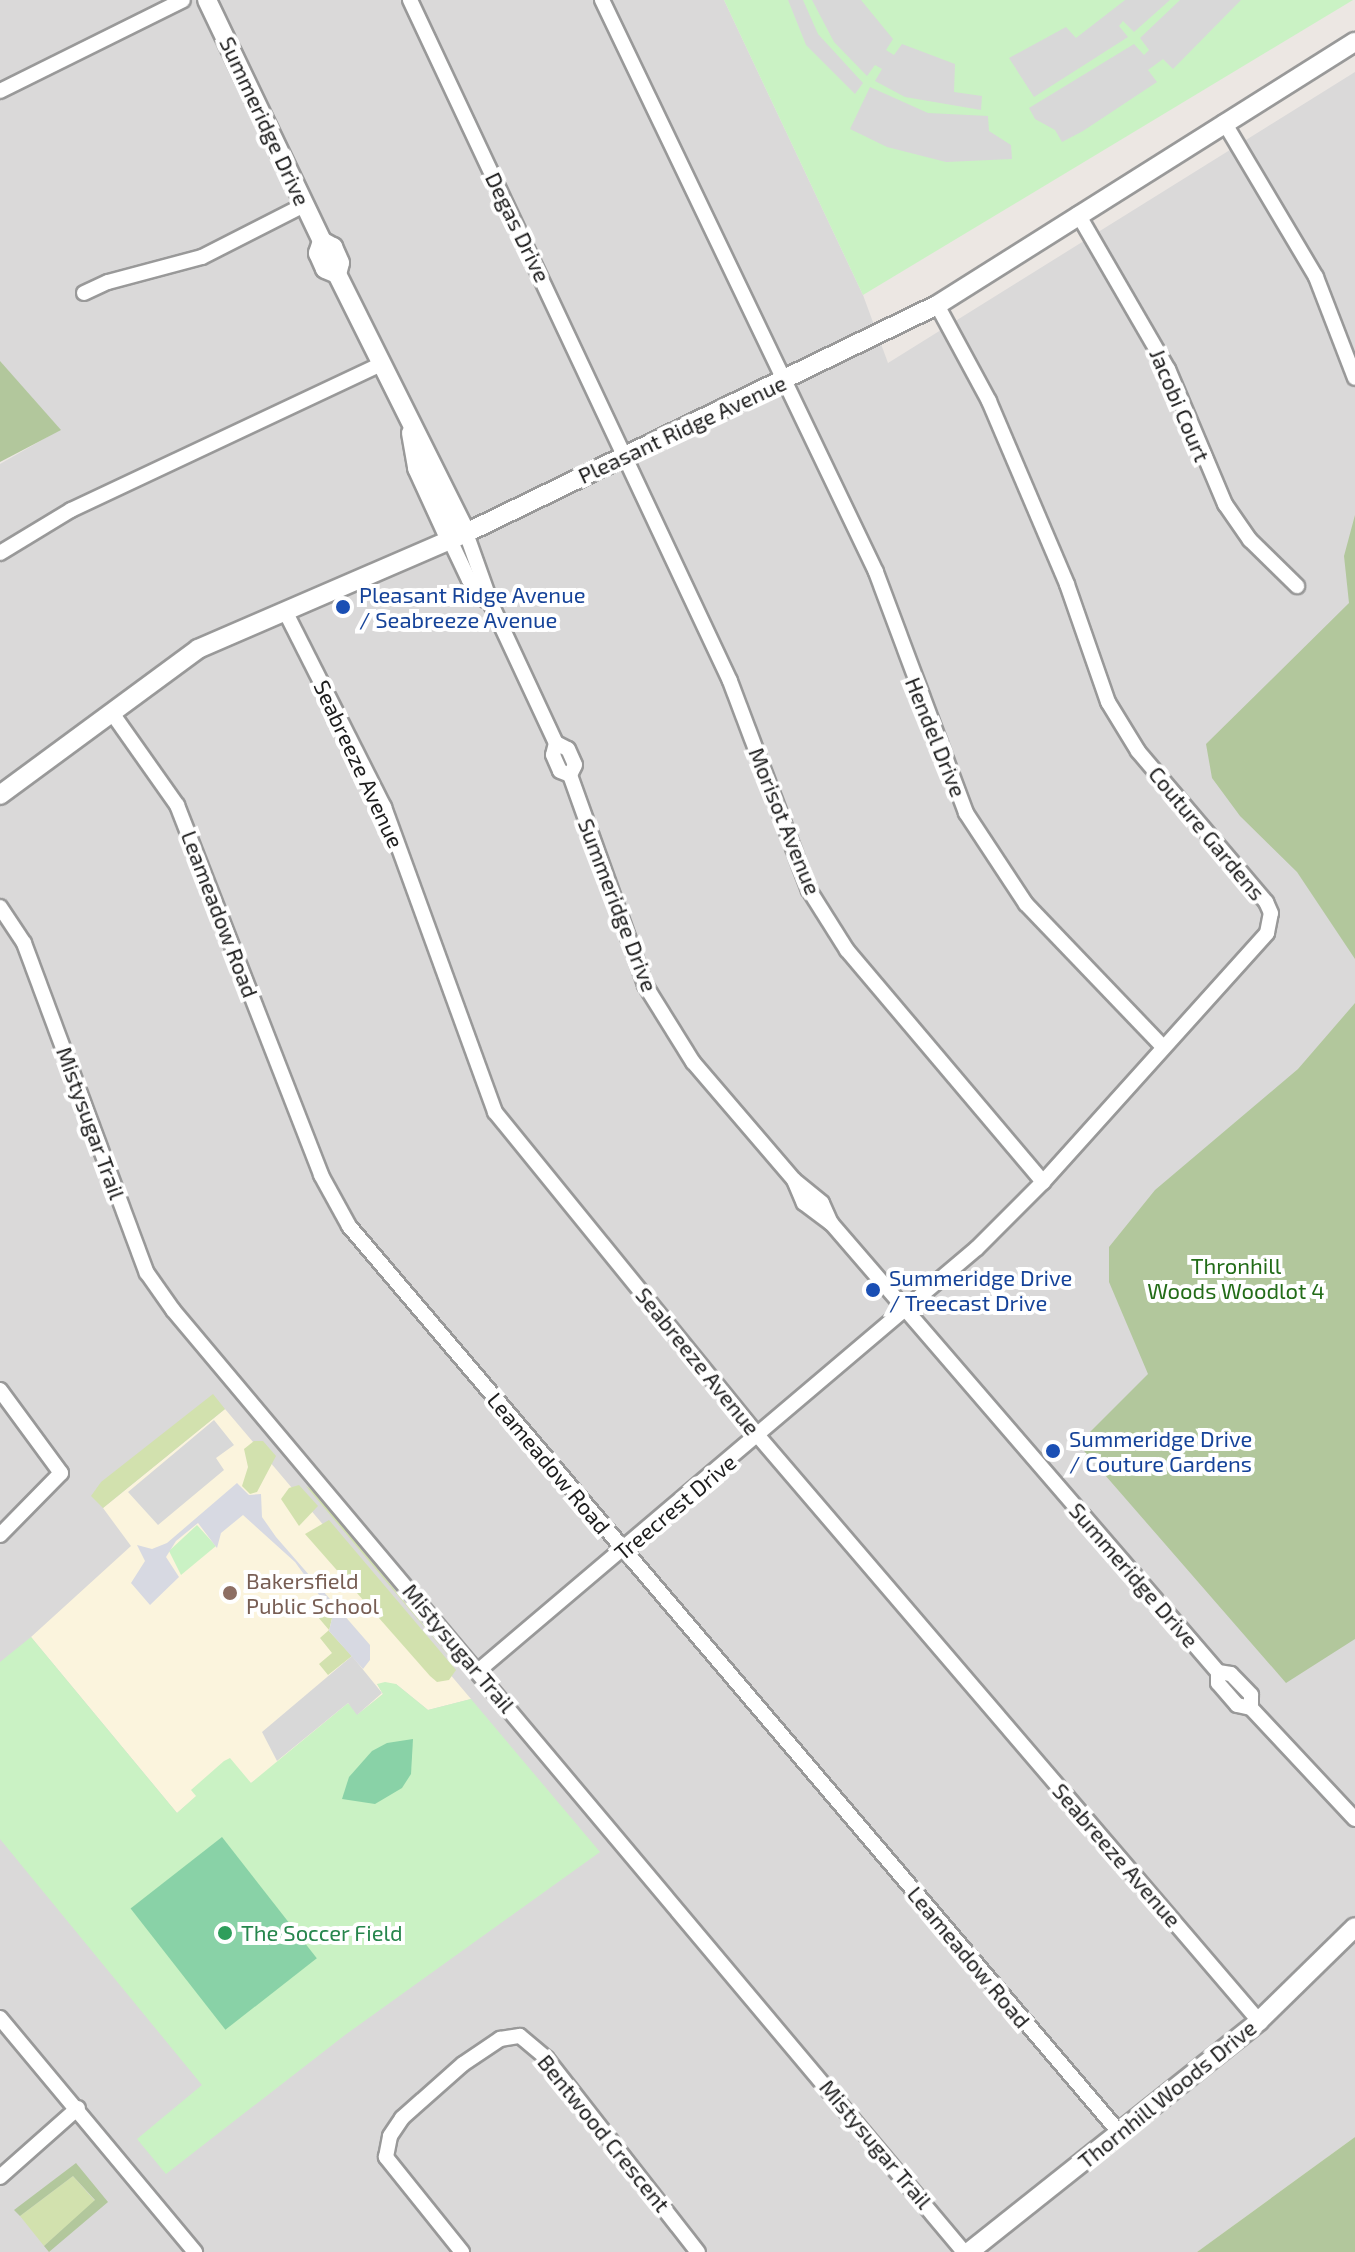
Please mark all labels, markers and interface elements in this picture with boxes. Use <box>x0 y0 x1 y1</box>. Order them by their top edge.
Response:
street label: Summeridge Drive <box>214 32 316 210</box>
street label: Degas Drive <box>480 168 556 286</box>
street label: Jacobi Court <box>1144 344 1216 466</box>
street label: Pleasant Ridge Avenue <box>574 369 790 489</box>
place label: Pleasant Ridge Avenue / Seabreeze Avenue <box>359 581 586 632</box>
marker: Pleasant Ridge Avenue / Seabreeze Avenue <box>334 598 352 616</box>
street label: Hendel Drive <box>900 673 972 801</box>
street label: Seabreeze Avenue <box>308 676 410 852</box>
street label: Morisot Avenue <box>743 743 827 899</box>
street label: Couture Gardens <box>1143 761 1271 905</box>
street label: Summeridge Drive <box>573 815 663 995</box>
street label: Leameadow Road <box>176 827 264 1001</box>
street label: Mistysugar Trail <box>51 1043 131 1203</box>
park label: Thronhill Woods Woodlot 4 <box>1147 1252 1325 1304</box>
place label: Summeridge Drive / Treecast Drive <box>889 1264 1072 1316</box>
marker: Summeridge Drive / Treecast Drive <box>864 1281 882 1299</box>
street label: Seabreeze Avenue <box>630 1282 766 1440</box>
street label: Leameadow Road <box>482 1387 616 1539</box>
place label: Summeridge Drive / Couture Gardens <box>1069 1425 1252 1476</box>
marker: Summeridge Drive / Couture Gardens <box>1044 1442 1062 1460</box>
street label: Treecrest Drive <box>609 1448 741 1566</box>
street label: Summeridge Drive <box>1064 1497 1204 1653</box>
place label: Bakersfield Public School <box>246 1567 379 1618</box>
street label: Mistysugar Trail <box>397 1578 521 1718</box>
marker: Bakersfield Public School <box>221 1584 239 1602</box>
street label: Seabreeze Avenue <box>1047 1777 1187 1933</box>
street label: Leameadow Road <box>902 1881 1036 2033</box>
place label: The Soccer Field <box>241 1920 403 1946</box>
marker: The Soccer Field <box>216 1924 234 1942</box>
street label: Thornhill Woods Drive <box>1072 2014 1262 2174</box>
street label: Bentwood Crescent <box>532 2049 676 2217</box>
street label: Mistysugar Trail <box>814 2074 938 2214</box>

